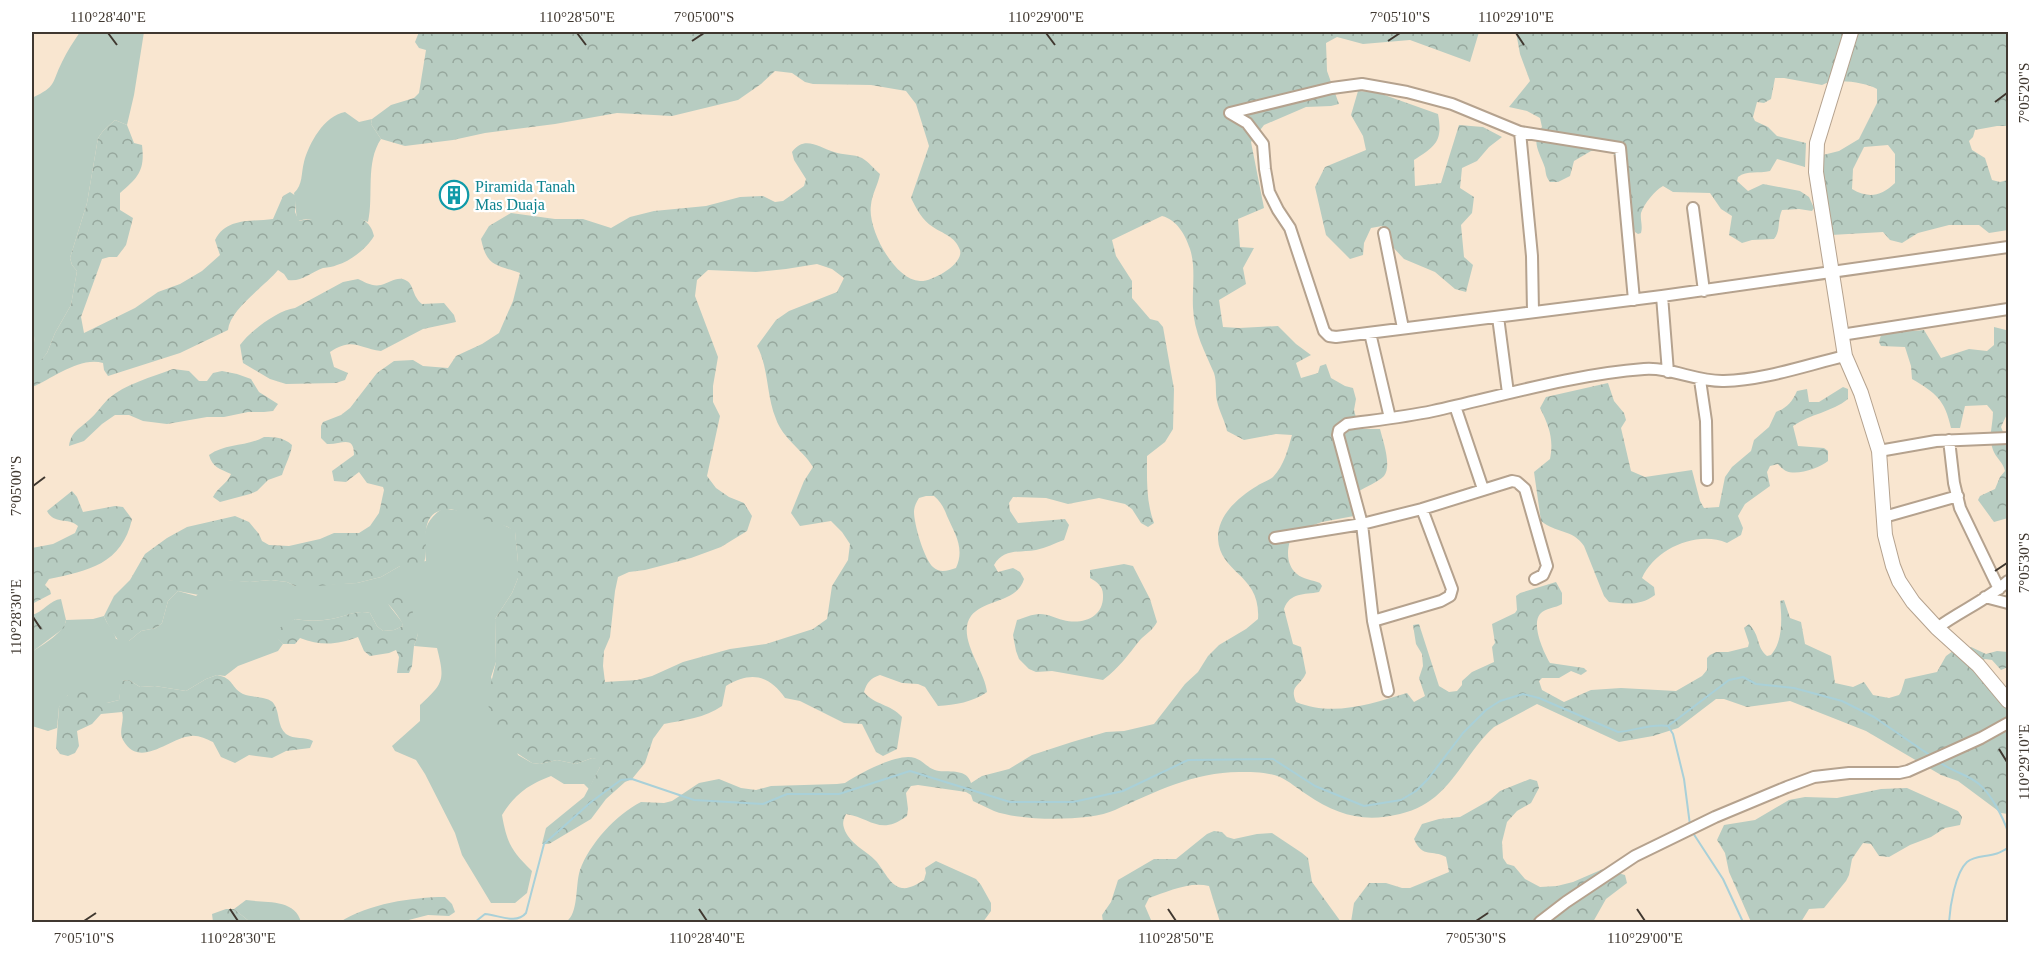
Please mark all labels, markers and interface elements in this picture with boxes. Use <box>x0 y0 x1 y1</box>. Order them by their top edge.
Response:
text: 110°28'40"E <box>70 9 146 25</box>
text: 110°28'50"E <box>539 9 615 25</box>
text: 7°05'00"S <box>674 9 734 25</box>
text: 110°29'00"E <box>1008 9 1084 25</box>
text: 7°05'10"S <box>1370 9 1430 25</box>
text: 110°29'10"E <box>1478 9 1554 25</box>
text: 7°05'20"S <box>2016 63 2032 123</box>
place label: Piramida Tanah Mas Duaja <box>475 178 575 214</box>
building icon: Piramida Tanah Mas Duaja <box>438 179 470 211</box>
text: 7°05'00"S <box>8 456 24 516</box>
text: 7°05'30"S <box>2016 533 2032 593</box>
text: 110°28'30"E <box>8 579 24 655</box>
text: 110°29'10"E <box>2016 724 2032 800</box>
text: 7°05'10"S <box>54 930 114 946</box>
text: 110°28'30"E <box>200 930 276 946</box>
text: 110°28'40"E <box>669 930 745 946</box>
text: 110°28'50"E <box>1138 930 1214 946</box>
text: 7°05'30"S <box>1446 930 1506 946</box>
text: 110°29'00"E <box>1607 930 1683 946</box>

